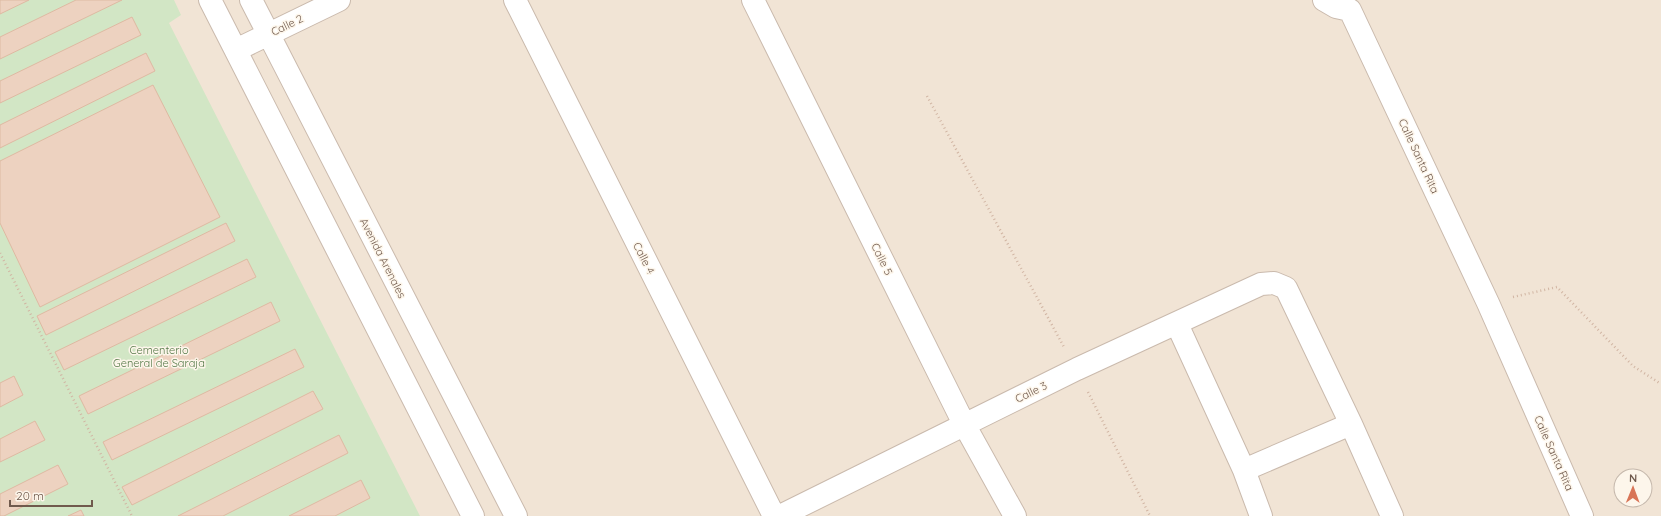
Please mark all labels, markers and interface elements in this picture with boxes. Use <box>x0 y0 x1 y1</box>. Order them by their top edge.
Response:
street label: Calle 2 <box>269 11 305 39</box>
street label: Calle Santa Rita <box>1396 116 1442 196</box>
street label: Avenida Arenales <box>357 216 409 300</box>
street label: Calle 4 <box>630 240 658 276</box>
street label: Calle 5 <box>868 241 896 277</box>
park label: Cementerio General de Saraja <box>113 343 205 370</box>
street label: Calle 3 <box>1013 378 1049 406</box>
street label: Calle Santa Rita <box>1531 413 1577 493</box>
north arrow <box>1613 468 1653 508</box>
text: N <box>1629 471 1637 485</box>
scale bar <box>10 482 92 508</box>
text: 20 m <box>16 488 44 503</box>

